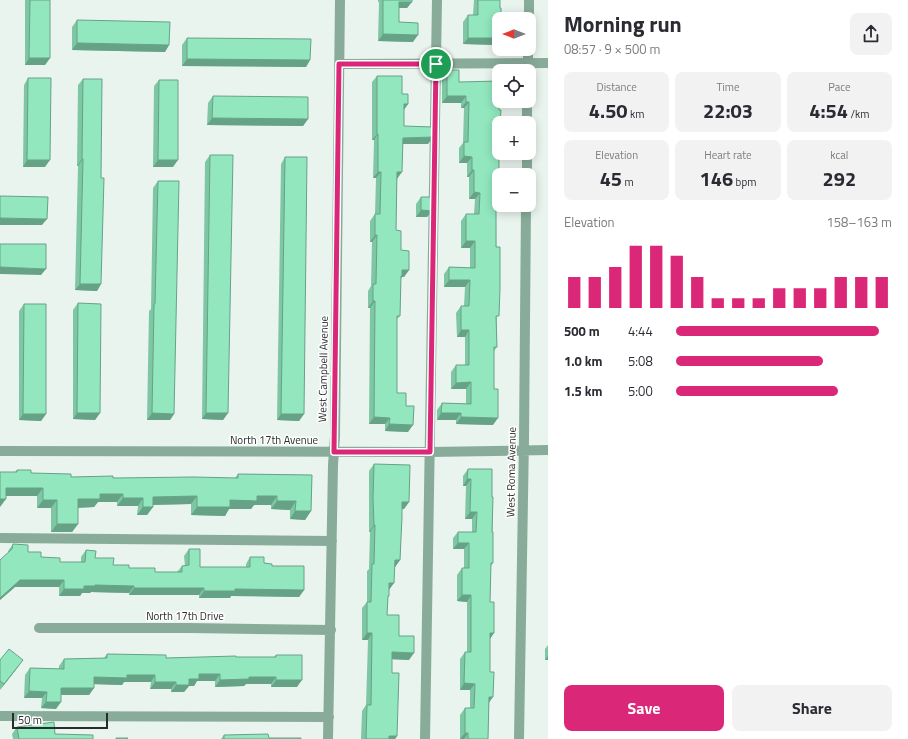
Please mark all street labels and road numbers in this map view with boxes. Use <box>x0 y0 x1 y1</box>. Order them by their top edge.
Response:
street label: West Campbell Avenue <box>314 315 332 422</box>
street label: West Roma Avenue <box>502 426 520 517</box>
street label: North 17th Avenue <box>230 432 318 448</box>
street label: North 17th Drive <box>146 608 224 624</box>

